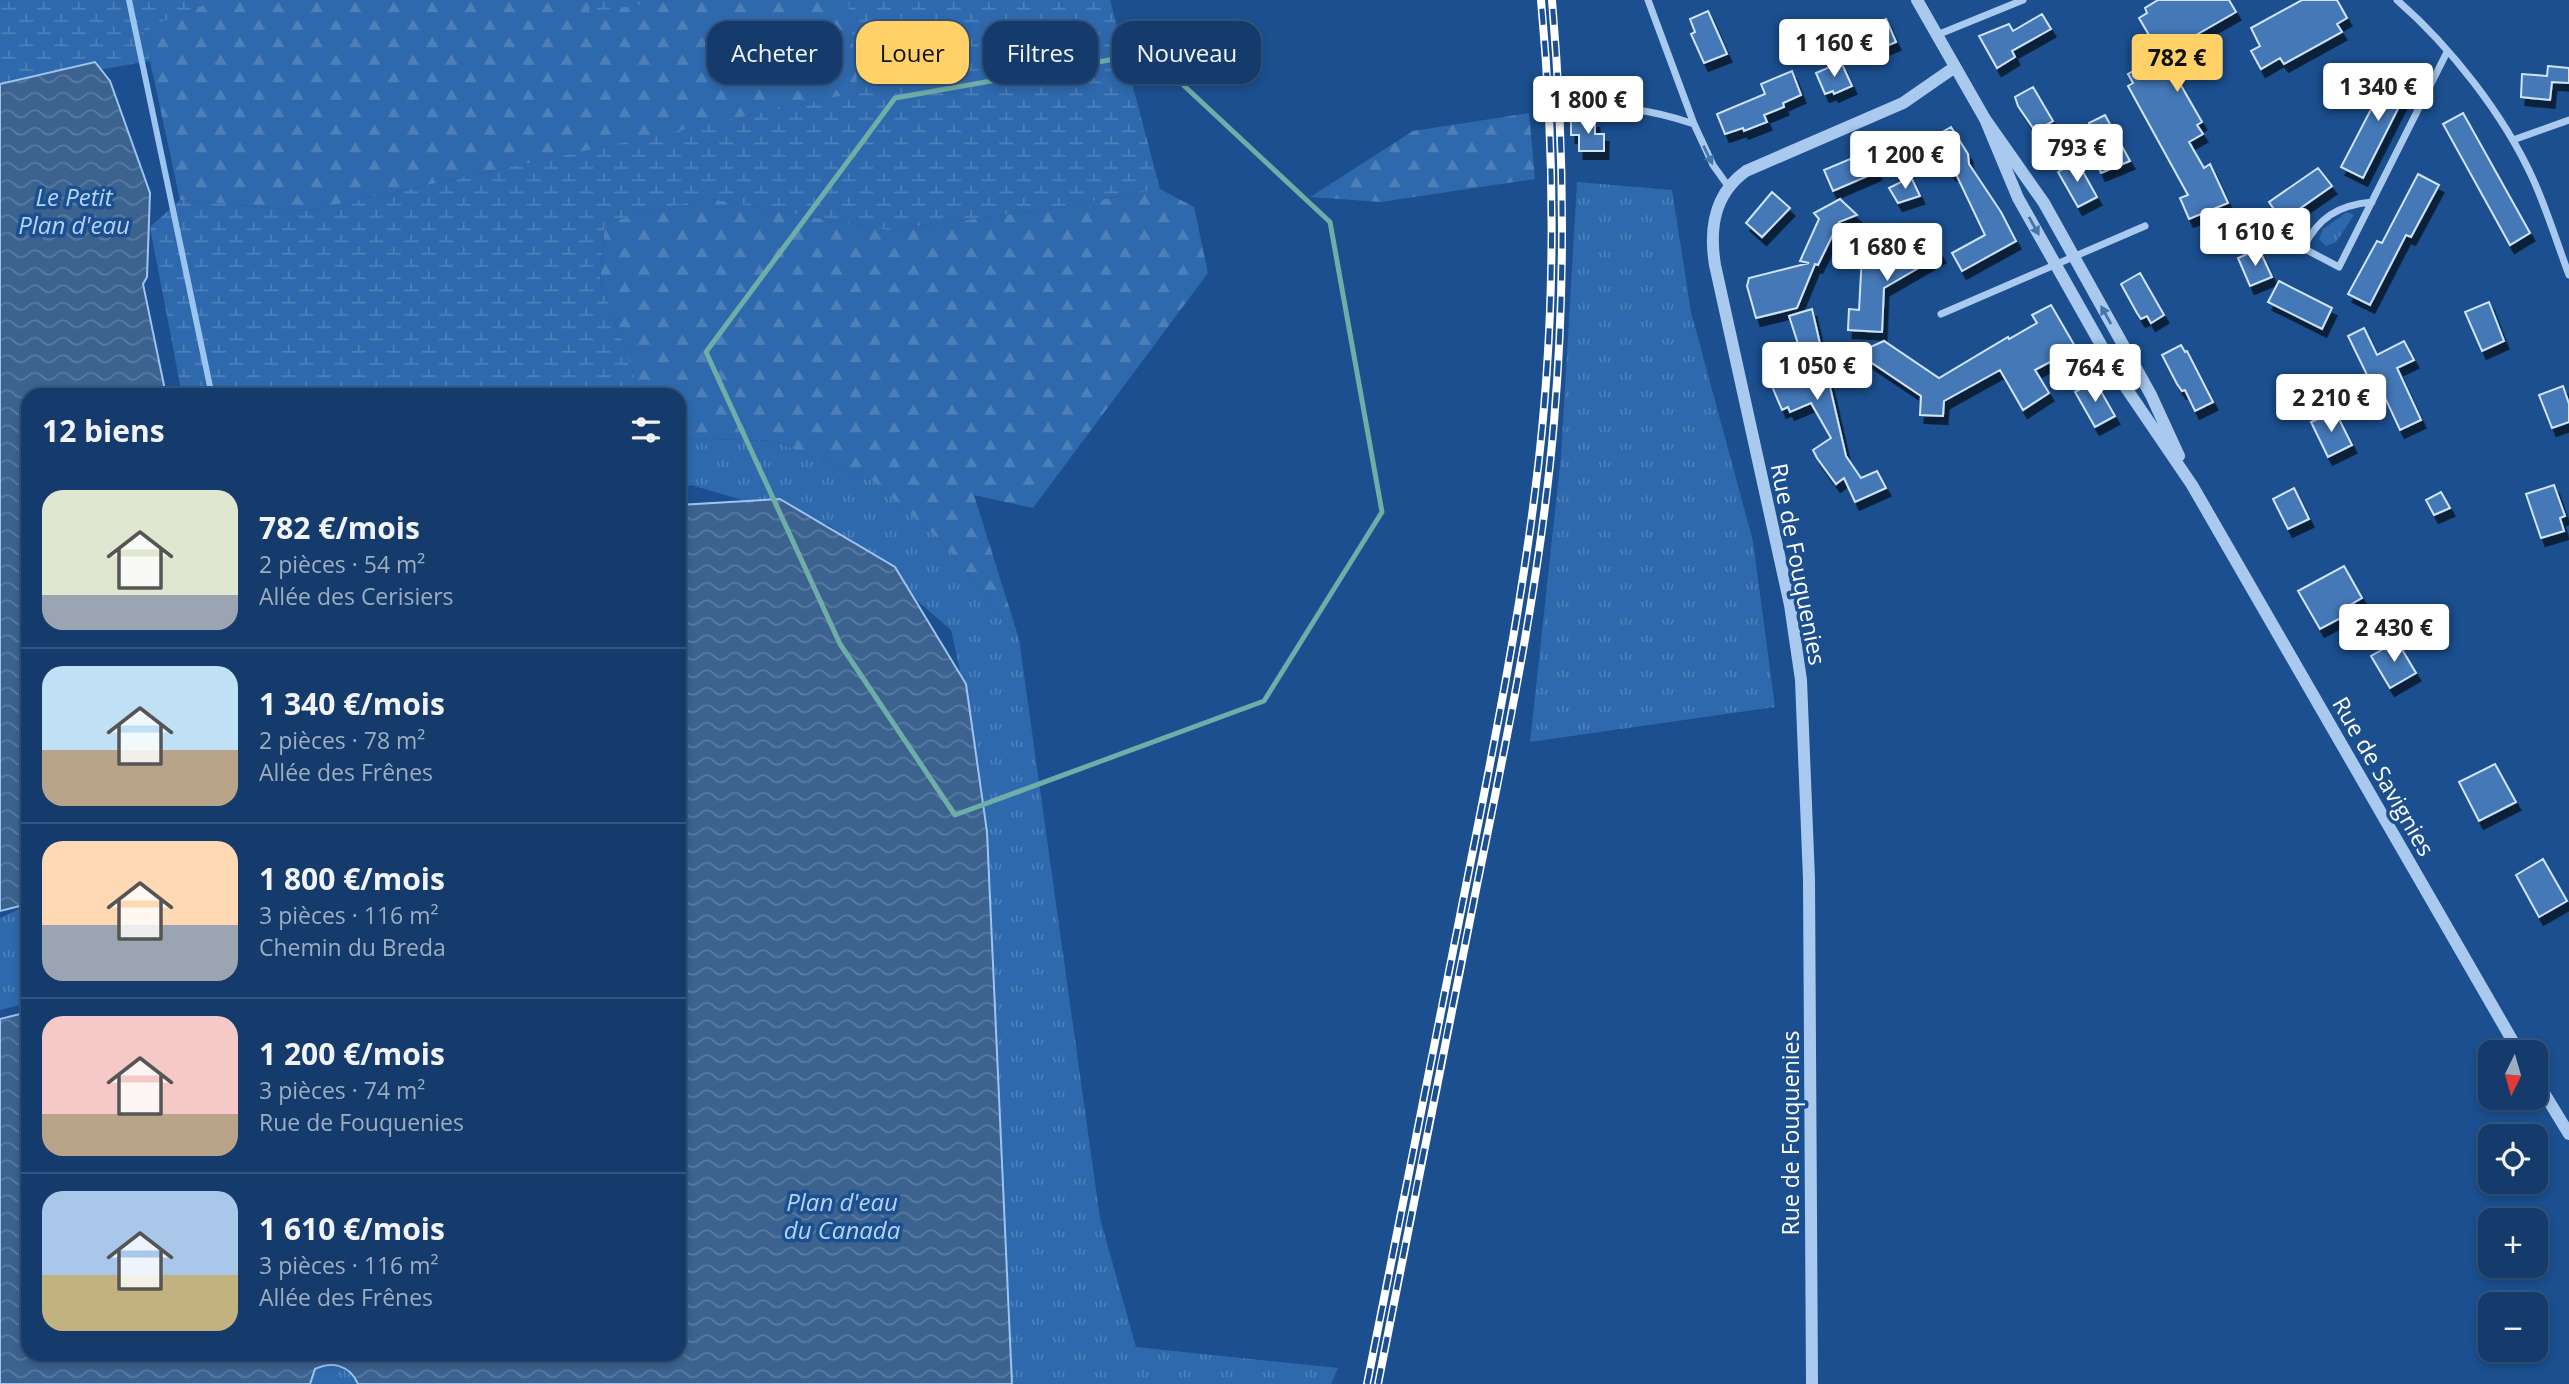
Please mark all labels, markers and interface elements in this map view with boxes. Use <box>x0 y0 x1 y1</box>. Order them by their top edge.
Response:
pin: 1 160 € <box>1769 20 1899 79</box>
chip: Acheter <box>707 21 842 84</box>
chip: Louer <box>856 21 969 84</box>
chip: Filtres <box>983 21 1098 84</box>
chip: Nouveau <box>1112 21 1261 84</box>
text: 1 160 € <box>1795 26 1873 58</box>
pin: 782 € <box>2128 34 2226 94</box>
text: 782 € <box>2148 41 2206 73</box>
pin: 1 340 € <box>2313 64 2443 123</box>
text: 1 340 € <box>2339 70 2417 102</box>
pin: 1 800 € <box>1523 76 1653 136</box>
text: 1 800 € <box>1549 83 1627 115</box>
pin: 793 € <box>2028 124 2126 184</box>
text: 793 € <box>2048 131 2106 163</box>
pin: 1 200 € <box>1840 132 1970 191</box>
text: 1 200 € <box>1866 138 1944 170</box>
one-way arrow <box>1703 145 1714 165</box>
water label: Le Petit Plan d'eau <box>18 180 130 241</box>
pin: 1 610 € <box>2190 208 2320 268</box>
text: 1 610 € <box>2216 215 2294 247</box>
one-way arrow <box>2028 216 2040 235</box>
pin: 1 680 € <box>1822 224 1952 283</box>
text: 1 680 € <box>1848 230 1926 262</box>
one-way arrow <box>2100 305 2112 324</box>
pin: 1 050 € <box>1752 342 1882 402</box>
pin: 764 € <box>2046 344 2144 404</box>
text: 1 050 € <box>1778 349 1856 381</box>
text: 764 € <box>2066 351 2124 383</box>
pin: 2 210 € <box>2266 374 2396 434</box>
text: 2 210 € <box>2292 381 2370 413</box>
text: 12 biens <box>42 410 165 451</box>
icon: filters <box>627 411 665 449</box>
street label: Rue de Fouquenies <box>1764 460 1834 668</box>
text: 782 €/mois <box>259 507 420 548</box>
icon: home <box>98 518 182 602</box>
text: 2 pièces · 54 m² <box>259 548 425 580</box>
text: Allée des Cerisiers <box>259 580 454 612</box>
pin: 2 430 € <box>2329 604 2459 664</box>
text: 2 430 € <box>2355 611 2433 643</box>
text: 1 340 €/mois <box>259 683 445 724</box>
street label: Rue de Savignies <box>2325 690 2443 862</box>
icon: home <box>98 694 182 778</box>
text: 2 pièces · 78 m² <box>259 724 425 756</box>
text: Allée des Frênes <box>259 756 433 788</box>
text: 1 800 €/mois <box>259 858 445 899</box>
icon: home <box>98 869 182 953</box>
text: 3 pièces · 116 m² <box>259 899 439 931</box>
text: Chemin du Breda <box>259 931 446 963</box>
street label: Rue de Fouquenies <box>1774 1031 1806 1235</box>
text: 1 200 €/mois <box>259 1033 445 1074</box>
north arrow <box>2478 1040 2548 1110</box>
map controls <box>2478 1040 2548 1362</box>
icon: home <box>98 1044 182 1128</box>
text: 3 pièces · 74 m² <box>259 1074 425 1106</box>
text: Rue de Fouquenies <box>259 1106 464 1138</box>
button: locate <box>2478 1124 2548 1194</box>
water label: Plan d'eau du Canada <box>784 1185 901 1246</box>
text: 1 610 €/mois <box>259 1208 445 1249</box>
button: + <box>2478 1208 2548 1278</box>
icon: home <box>98 1219 182 1303</box>
text: 3 pièces · 116 m² <box>259 1249 439 1281</box>
text: Allée des Frênes <box>259 1281 433 1313</box>
button: − <box>2478 1292 2548 1362</box>

